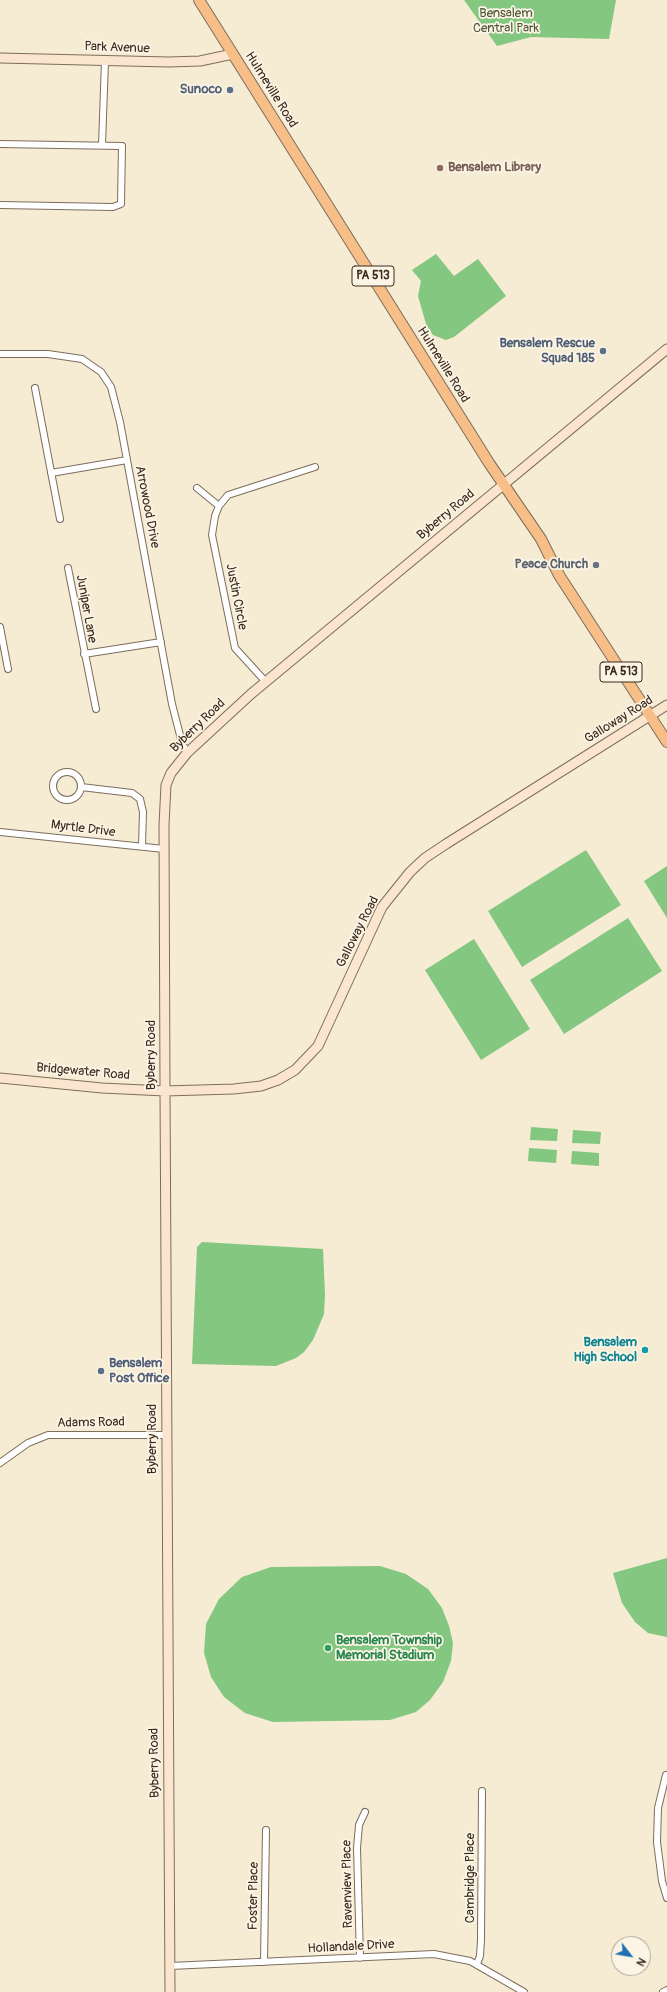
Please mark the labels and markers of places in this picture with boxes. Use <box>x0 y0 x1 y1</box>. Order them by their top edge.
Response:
place label: Sunoco <box>180 82 222 98</box>
marker: Sunoco <box>225 85 235 95</box>
place label: Bensalem Library <box>448 160 541 176</box>
marker: Bensalem Library <box>435 163 445 173</box>
place label: Bensalem Rescue Squad 185 <box>500 336 595 367</box>
marker: Bensalem Rescue Squad 185 <box>598 346 608 356</box>
place label: Peace Church <box>515 557 588 573</box>
marker: Peace Church <box>591 560 601 570</box>
place label: Bensalem High School <box>574 1335 637 1366</box>
marker: Bensalem High School <box>640 1345 650 1355</box>
place label: Bensalem Post Office <box>109 1356 169 1387</box>
marker: Bensalem Post Office <box>96 1366 106 1376</box>
place label: Bensalem Township Memorial Stadium <box>336 1633 442 1664</box>
marker: Bensalem Township Memorial Stadium <box>323 1643 333 1653</box>

